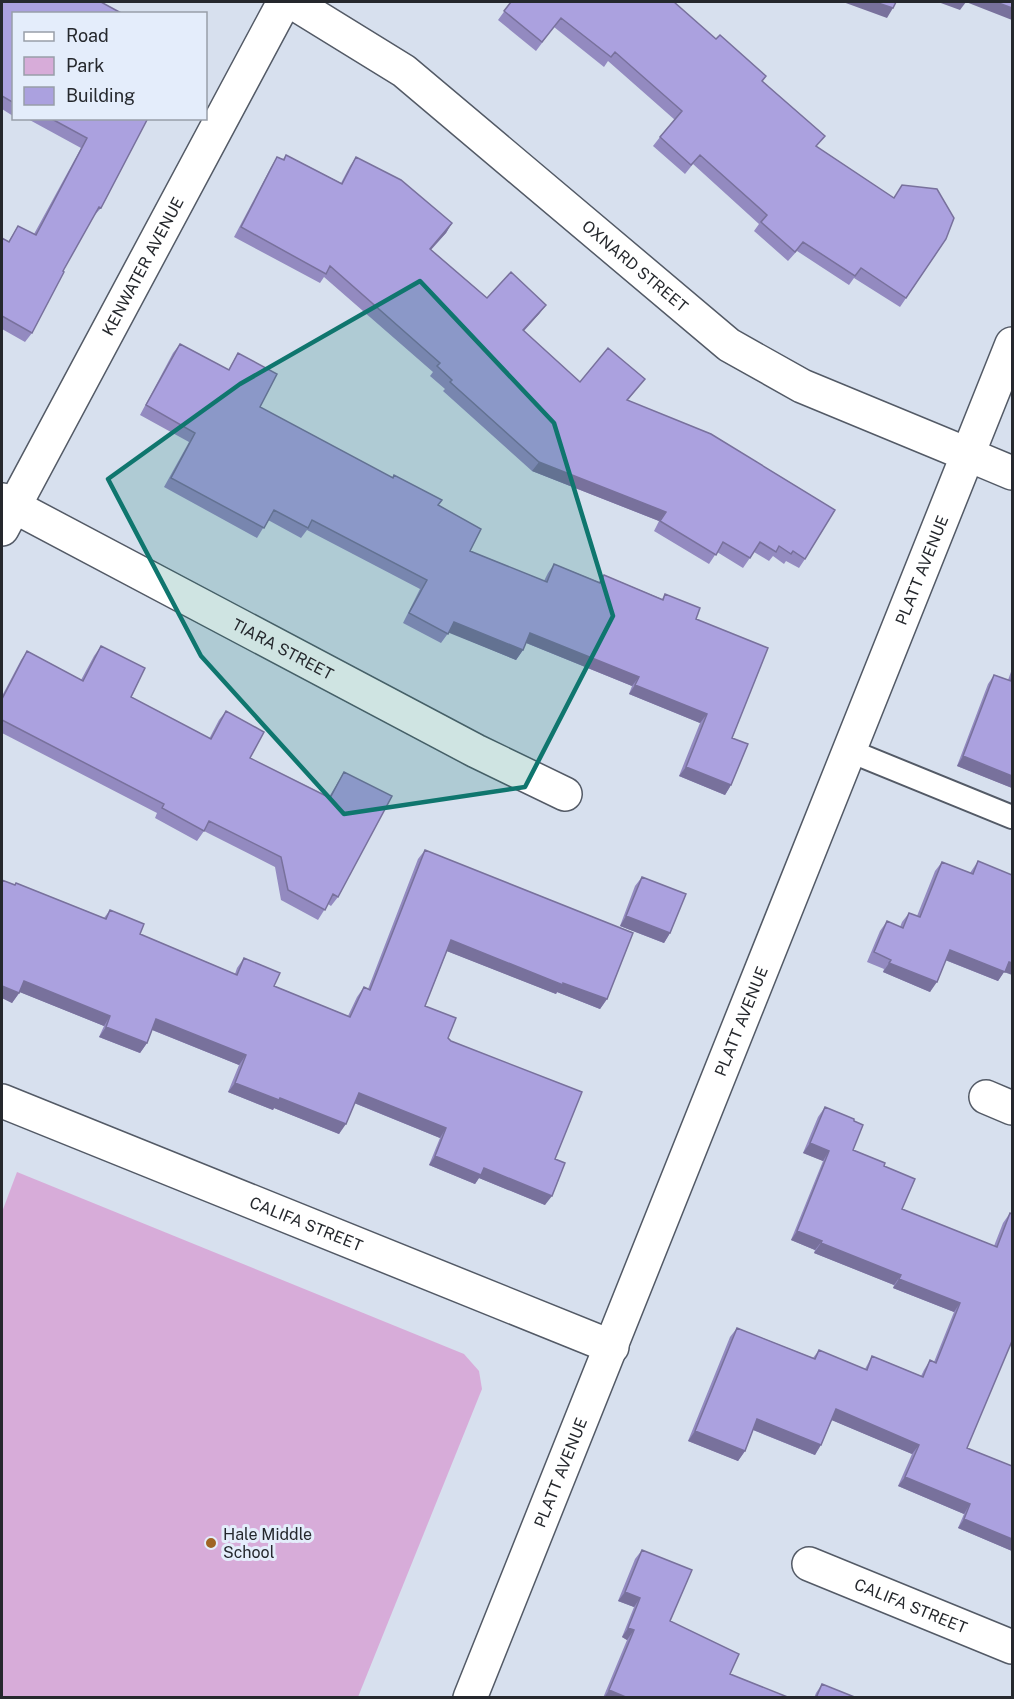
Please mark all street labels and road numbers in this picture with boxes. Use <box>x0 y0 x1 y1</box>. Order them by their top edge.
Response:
street label: KENWATER AVENUE <box>98 194 188 339</box>
street label: OXNARD STREET <box>578 216 692 317</box>
street label: PLATT AVENUE <box>892 513 952 628</box>
street label: TIARA STREET <box>229 615 337 684</box>
street label: PLATT AVENUE <box>711 964 772 1079</box>
street label: CALIFA STREET <box>247 1193 366 1256</box>
street label: PLATT AVENUE <box>530 1415 591 1530</box>
street label: CALIFA STREET <box>851 1575 970 1638</box>

